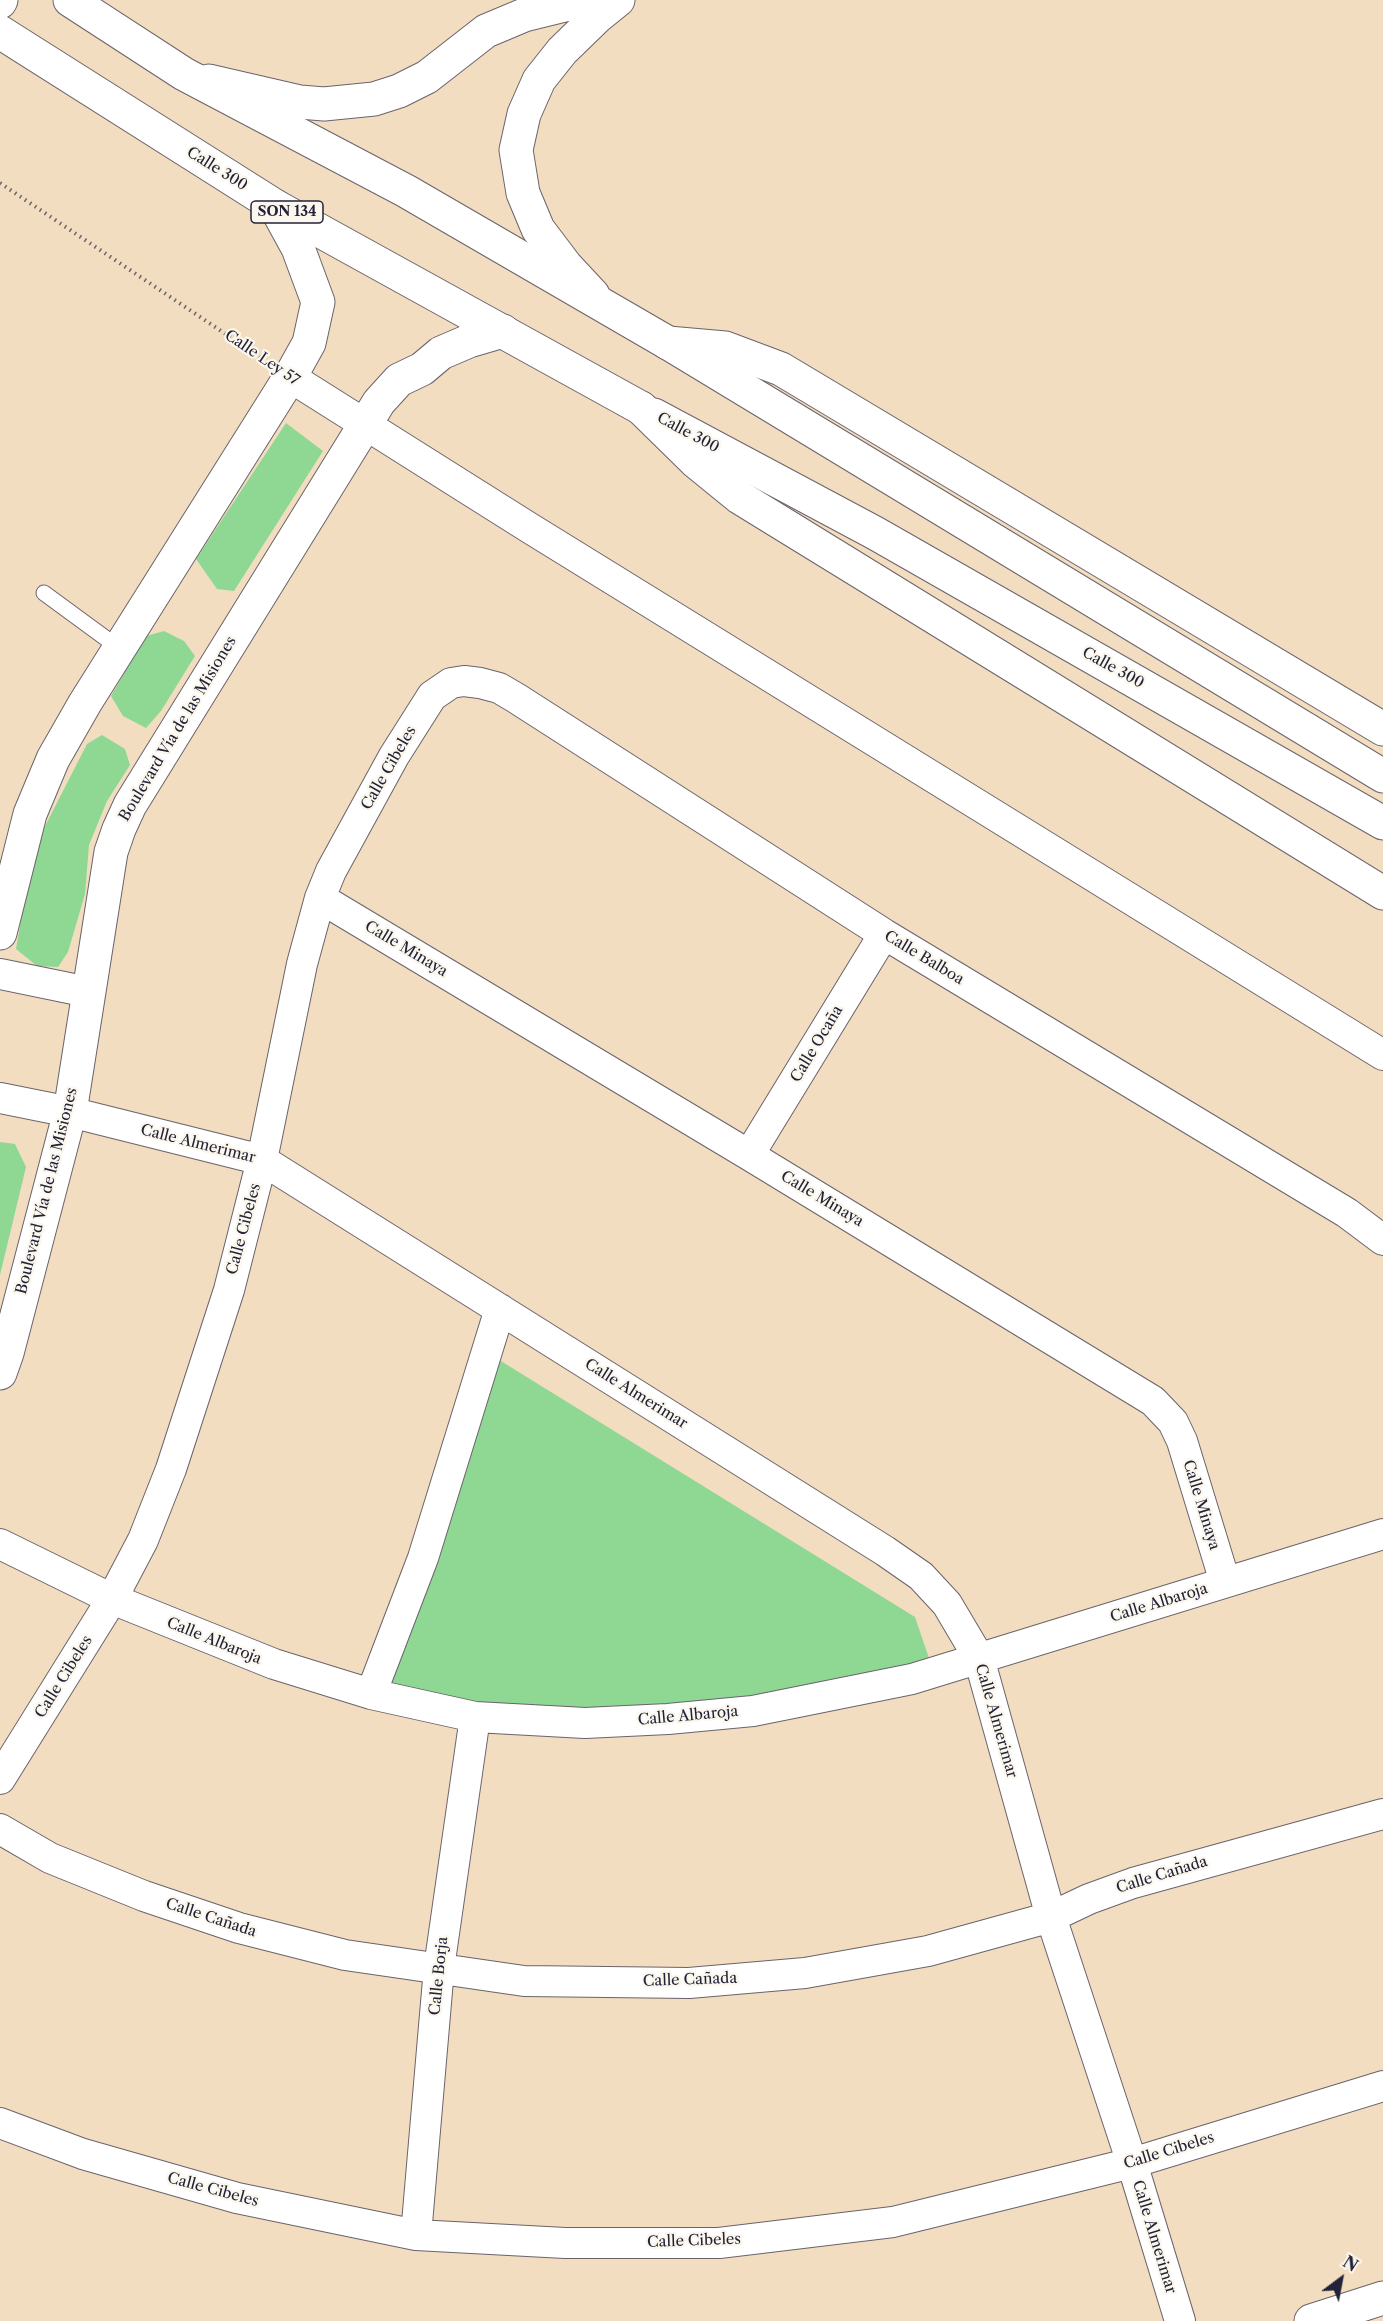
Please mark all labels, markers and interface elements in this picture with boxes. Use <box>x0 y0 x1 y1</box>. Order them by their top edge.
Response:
street label: Calle 300 <box>183 143 251 195</box>
road number: SON 134 <box>251 201 323 223</box>
street label: Calle Ley 57 <box>221 326 303 390</box>
street label: Calle 300 <box>654 409 722 457</box>
street label: Boulevard Vía de las Misiones <box>116 633 240 825</box>
street label: Calle 300 <box>1079 644 1147 692</box>
street label: Calle Cibeles <box>358 723 420 813</box>
street label: Calle Minaya <box>361 917 451 981</box>
street label: Calle Balboa <box>881 927 967 989</box>
street label: Calle Ocaña <box>787 1002 847 1086</box>
street label: Boulevard Vía de las Misiones <box>13 1086 81 1296</box>
street label: Calle Almerimar <box>139 1121 257 1167</box>
street label: Calle Minaya <box>777 1167 867 1231</box>
street label: Calle Cibeles <box>223 1181 265 1277</box>
street label: Calle Almerimar <box>581 1355 691 1433</box>
street label: Calle Minaya <box>1179 1458 1223 1552</box>
street label: Calle Albaroja <box>1108 1580 1210 1626</box>
street label: Calle Albaroja <box>164 1614 264 1668</box>
street label: Calle Cibeles <box>32 1632 96 1722</box>
street label: Calle Almerimar <box>971 1662 1021 1780</box>
street label: Calle Albaroja <box>637 1703 739 1729</box>
street label: Calle Cañada <box>1114 1853 1210 1897</box>
street label: Calle Cañada <box>163 1895 259 1941</box>
street label: Calle Borja <box>426 1936 452 2016</box>
street label: Calle Cañada <box>642 1969 738 1991</box>
street label: Calle Cibeles <box>1122 2129 1216 2173</box>
street label: Calle Cibeles <box>165 2169 261 2211</box>
street label: Calle Almerimar <box>1128 2178 1180 2296</box>
street label: Calle Cibeles <box>647 2230 741 2252</box>
north arrow <box>1311 2249 1371 2309</box>
text: N <box>1339 2252 1362 2276</box>

